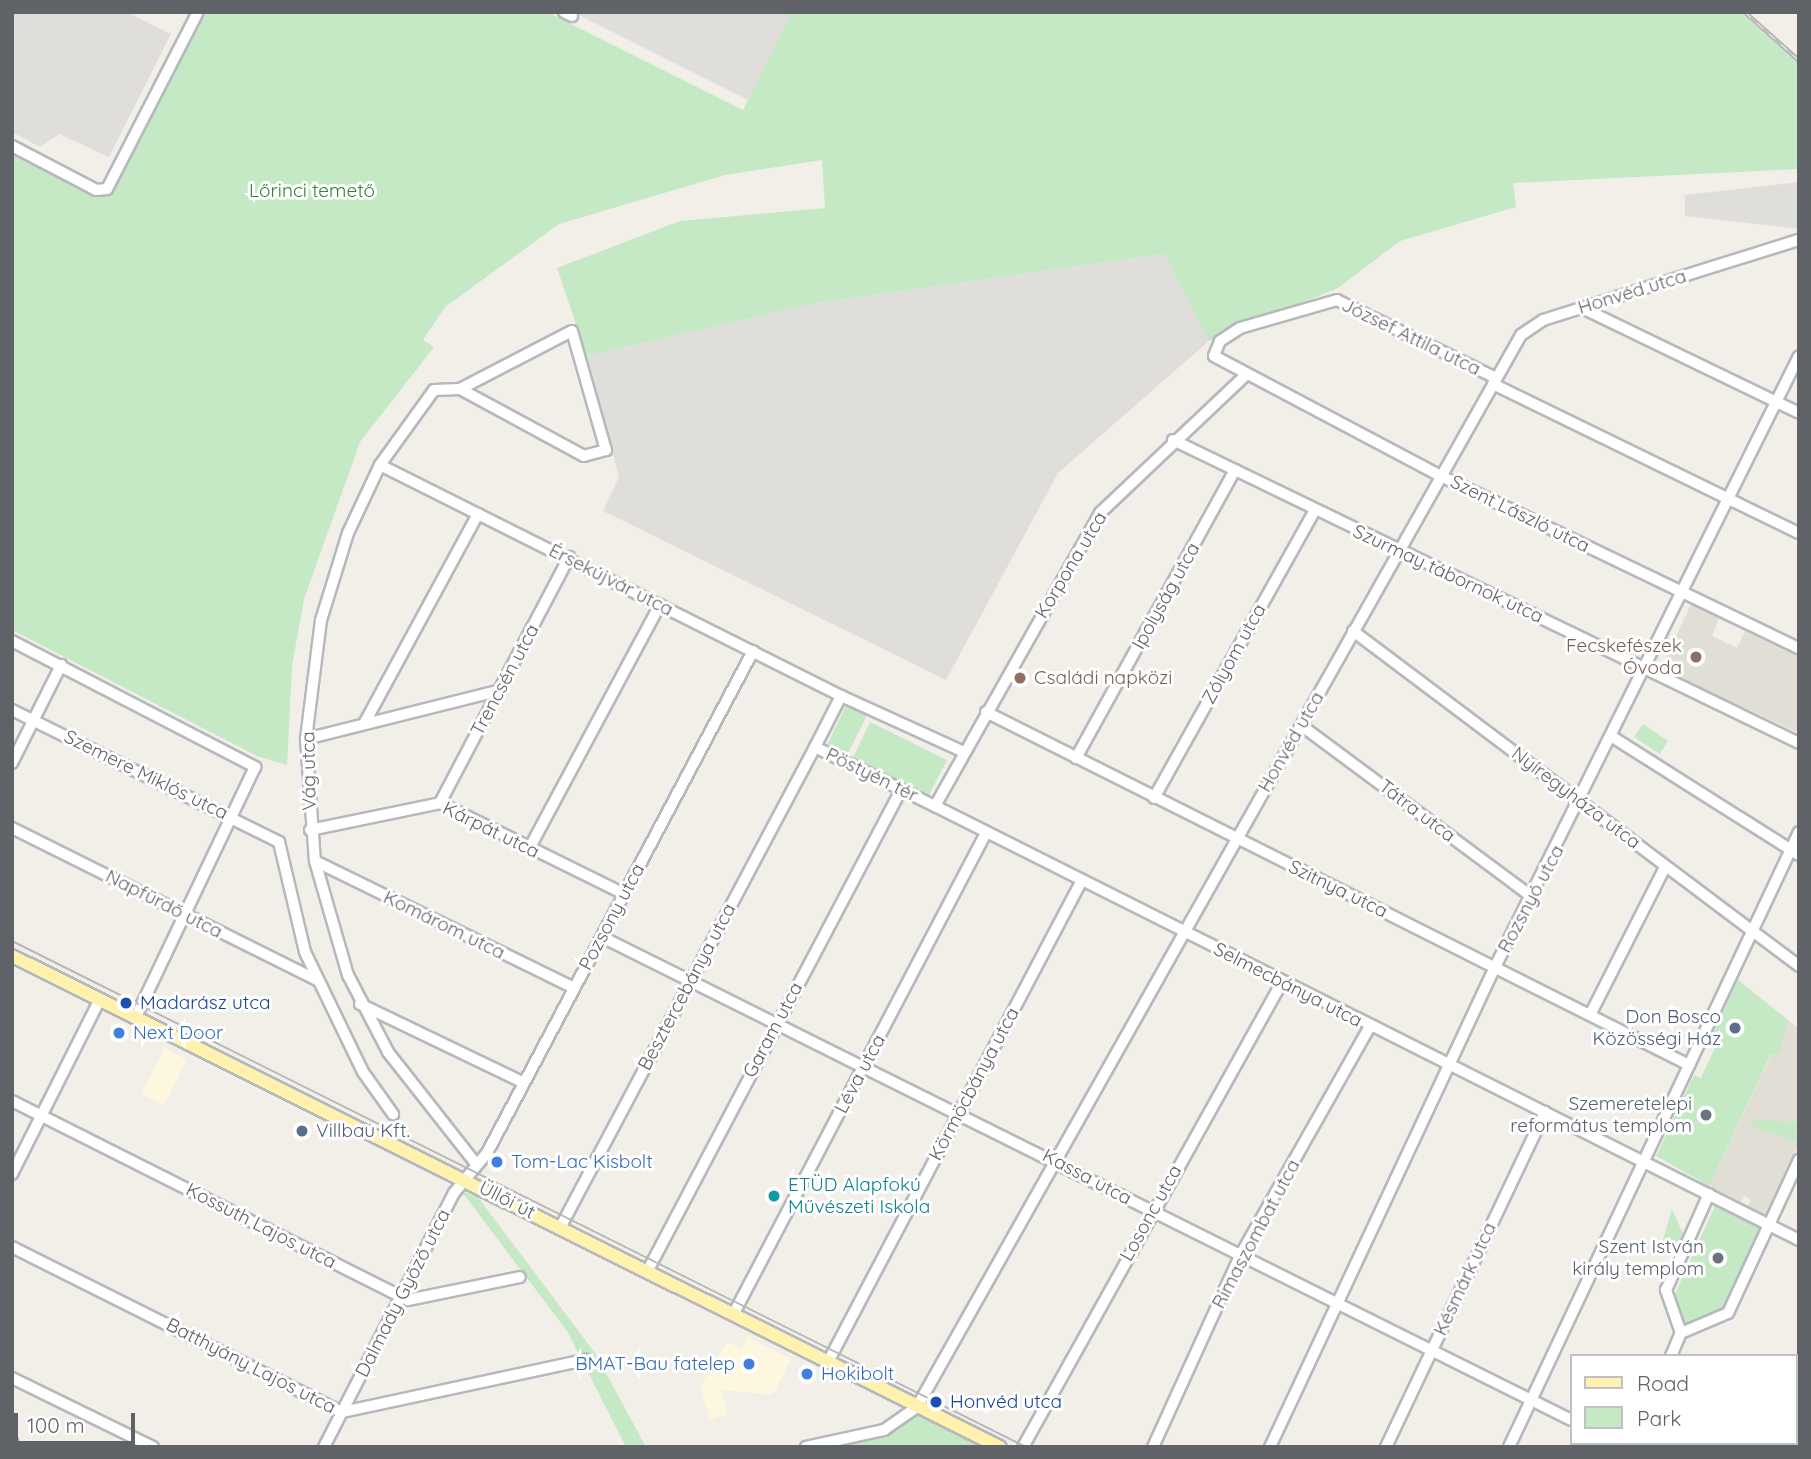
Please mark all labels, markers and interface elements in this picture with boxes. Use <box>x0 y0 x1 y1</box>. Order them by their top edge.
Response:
park label: Lőrinci temető <box>249 180 375 202</box>
street label: Honvéd utca <box>1575 265 1689 319</box>
street label: József Attila utca <box>1338 294 1484 380</box>
street label: Szent László utca <box>1447 470 1593 558</box>
street label: Korpona utca <box>1030 508 1112 622</box>
street label: Szurmay tábornok utca <box>1349 520 1547 628</box>
street label: Érsekújvár utca <box>545 539 677 621</box>
street label: Ipolyság utca <box>1127 539 1205 653</box>
street label: Zólyom utca <box>1197 600 1271 708</box>
street label: Trencsén utca <box>466 620 544 740</box>
place label: Fecskefészek Óvoda <box>1566 635 1682 679</box>
marker: Fecskefészek Óvoda <box>1688 649 1704 665</box>
place label: Családi napközi <box>1034 667 1172 689</box>
marker: Családi napközi <box>1012 670 1028 686</box>
street label: Honvéd utca <box>1253 688 1329 796</box>
street label: Szemere Miklós utca <box>60 725 232 825</box>
street label: Vág utca <box>297 731 321 811</box>
street label: Nyíregyháza utca <box>1507 742 1645 854</box>
street label: Pöstyén tér <box>822 743 922 807</box>
street label: Tátra utca <box>1374 775 1460 847</box>
street label: Kárpát utca <box>439 797 543 863</box>
street label: Rozsnyó utca <box>1493 841 1569 957</box>
street label: Szitnya utca <box>1285 855 1391 923</box>
street label: Pozsony utca <box>574 860 650 974</box>
street label: Napfürdő utca <box>102 865 226 943</box>
street label: Komárom utca <box>380 886 508 964</box>
street label: Besztercebánya utca <box>633 900 741 1074</box>
street label: Selmecbánya utca <box>1210 938 1366 1032</box>
street label: Garam utca <box>738 978 808 1082</box>
place label: Madarász utca <box>140 992 271 1014</box>
marker: Madarász utca <box>118 995 134 1011</box>
street label: Körmöcbánya utca <box>924 1004 1024 1164</box>
place label: Don Bosco Közösségi Ház <box>1592 1006 1721 1050</box>
marker: Don Bosco Közösségi Ház <box>1727 1020 1743 1036</box>
place label: Next Door <box>133 1022 223 1044</box>
marker: Next Door <box>111 1025 127 1041</box>
street label: Léva utca <box>830 1031 890 1117</box>
place label: Szemeretelepi református templom <box>1510 1093 1692 1137</box>
marker: Szemeretelepi református templom <box>1698 1107 1714 1123</box>
place label: Villbau Kft. <box>316 1120 410 1142</box>
marker: Villbau Kft. <box>294 1123 310 1139</box>
street label: Kassa utca <box>1039 1144 1135 1210</box>
place label: Tom-Lac Kisbolt <box>511 1151 653 1173</box>
marker: Tom-Lac Kisbolt <box>489 1154 505 1170</box>
street label: Rimaszombat utca <box>1207 1156 1305 1312</box>
street label: Losonc utca <box>1115 1161 1187 1265</box>
place label: ETÜD Alapfokú Művészeti Iskola <box>788 1174 930 1218</box>
street label: Üllői út <box>475 1176 539 1224</box>
street label: Kossuth Lajos utca <box>182 1178 340 1274</box>
marker: ETÜD Alapfokú Művészeti Iskola <box>766 1188 782 1204</box>
street label: Dalmady Győző utca <box>351 1205 455 1381</box>
street label: Késmárk utca <box>1429 1219 1501 1339</box>
place label: Szent István király templom <box>1572 1236 1704 1280</box>
marker: Szent István király templom <box>1710 1250 1726 1266</box>
street label: Batthyány Lajos utca <box>162 1313 340 1419</box>
place label: BMAT-Bau fatelep <box>575 1353 735 1375</box>
legend <box>1570 1354 1797 1445</box>
marker: BMAT-Bau fatelep <box>741 1356 757 1372</box>
place label: Hokibolt <box>821 1363 894 1385</box>
marker: Hokibolt <box>799 1366 815 1382</box>
text: Road <box>1637 1370 1689 1396</box>
place label: Honvéd utca <box>950 1391 1062 1413</box>
marker: Honvéd utca <box>928 1394 944 1410</box>
scale bar <box>18 1400 138 1444</box>
text: Park <box>1637 1405 1681 1431</box>
text: 100 m <box>27 1412 85 1438</box>

